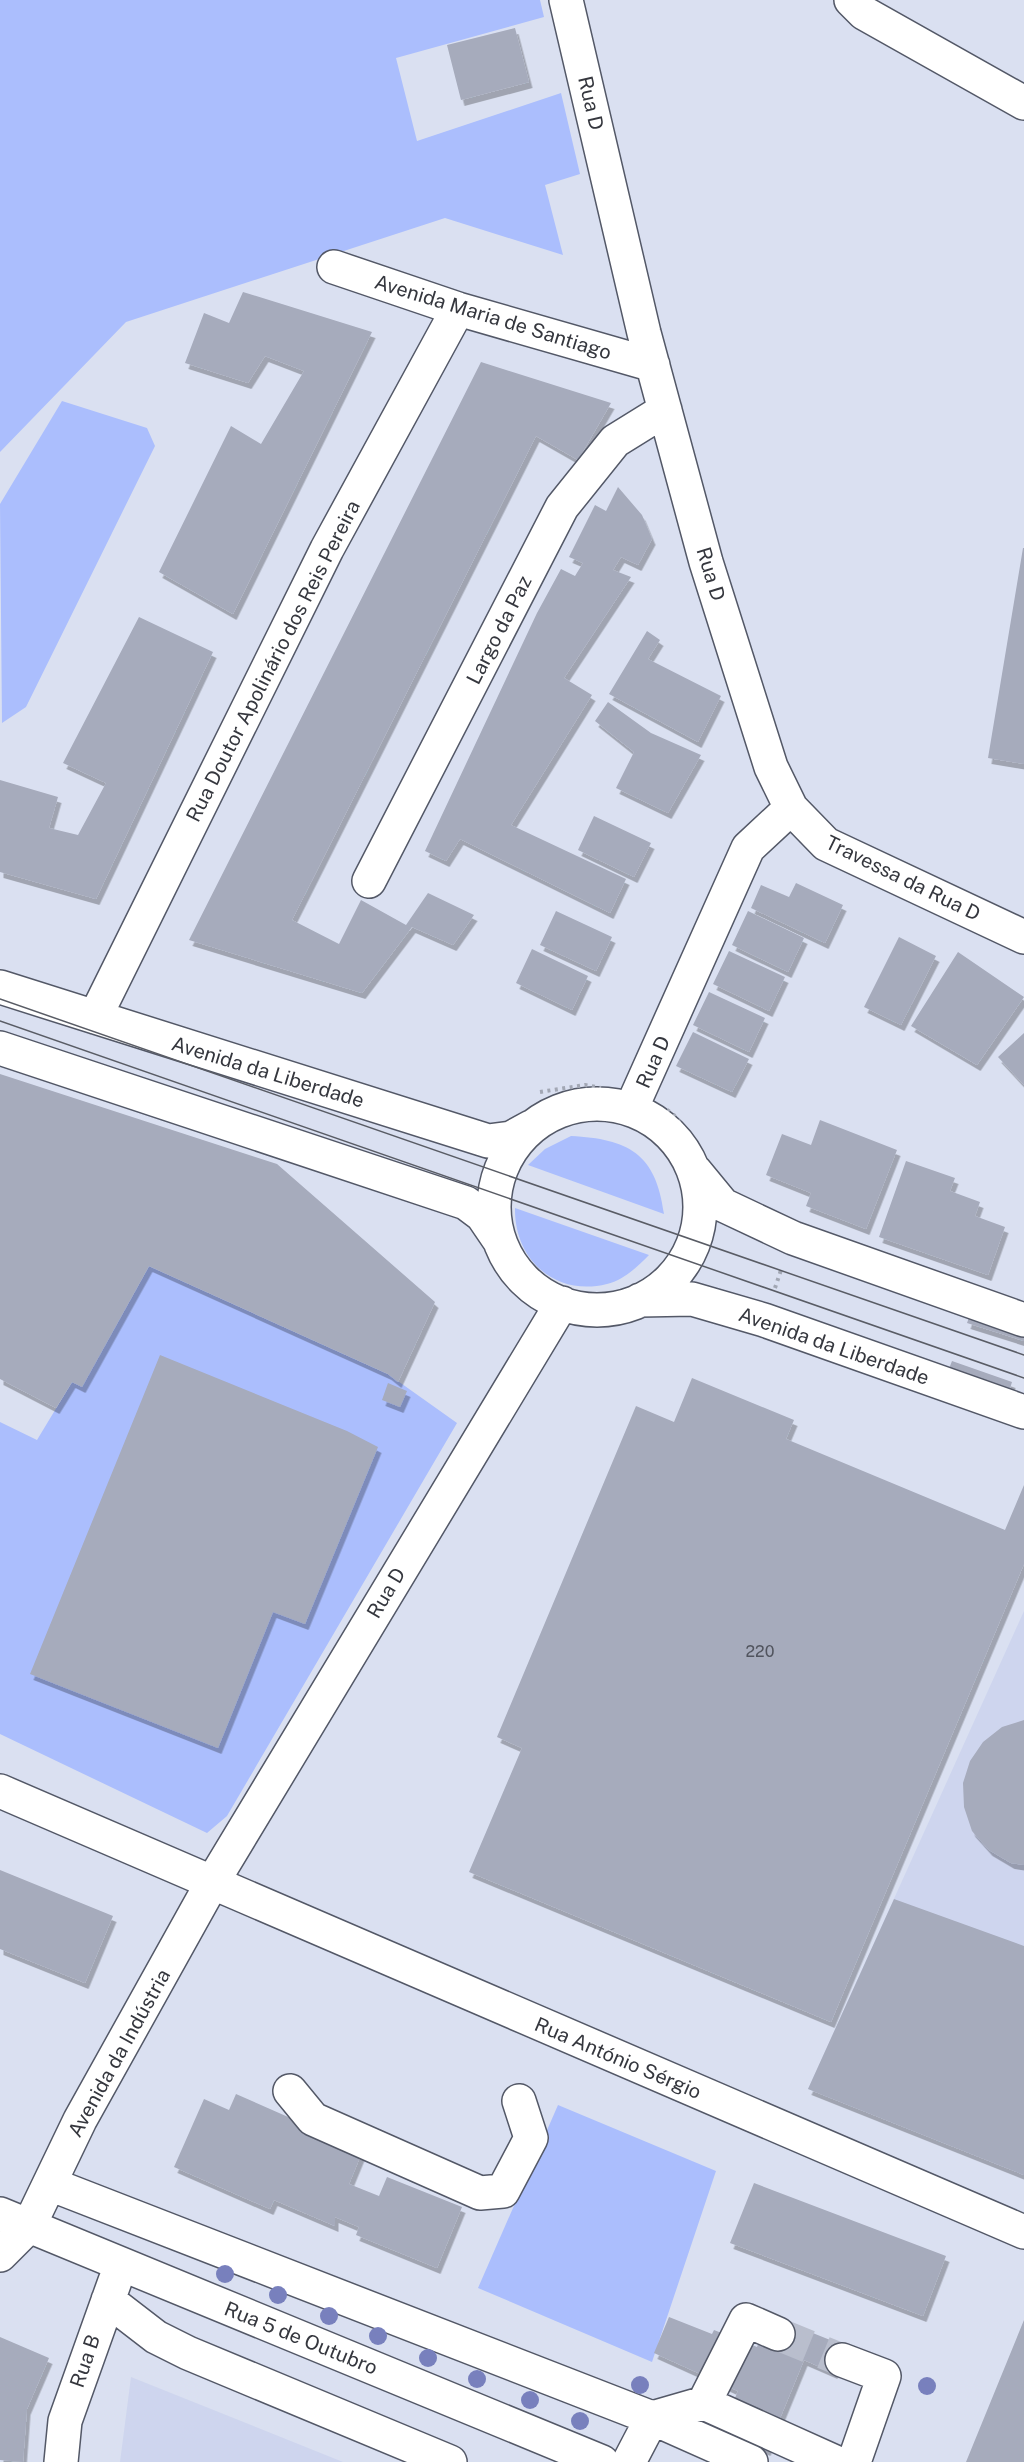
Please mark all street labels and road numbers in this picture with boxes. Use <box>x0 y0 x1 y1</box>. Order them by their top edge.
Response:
street label: Rua D <box>573 74 609 132</box>
street label: Avenida Maria de Santiago <box>372 270 614 364</box>
street label: Rua Doutor Apolinário dos Reis Pereira <box>181 496 365 826</box>
street label: Rua D <box>692 544 730 604</box>
street label: Largo da Paz <box>461 572 537 688</box>
street label: Travessa da Rua D <box>822 830 984 926</box>
street label: Avenida da Liberdade <box>169 1031 367 1113</box>
street label: Rua D <box>631 1032 675 1092</box>
street label: Avenida da Liberdade <box>736 1302 932 1390</box>
street label: Rua D <box>362 1563 410 1623</box>
street label: Avenida da Indústria <box>63 1965 175 2141</box>
street label: Rua António Sérgio <box>531 2012 705 2104</box>
street label: Rua 5 de Outubro <box>221 2296 381 2380</box>
street label: Rua B <box>65 2331 105 2391</box>

